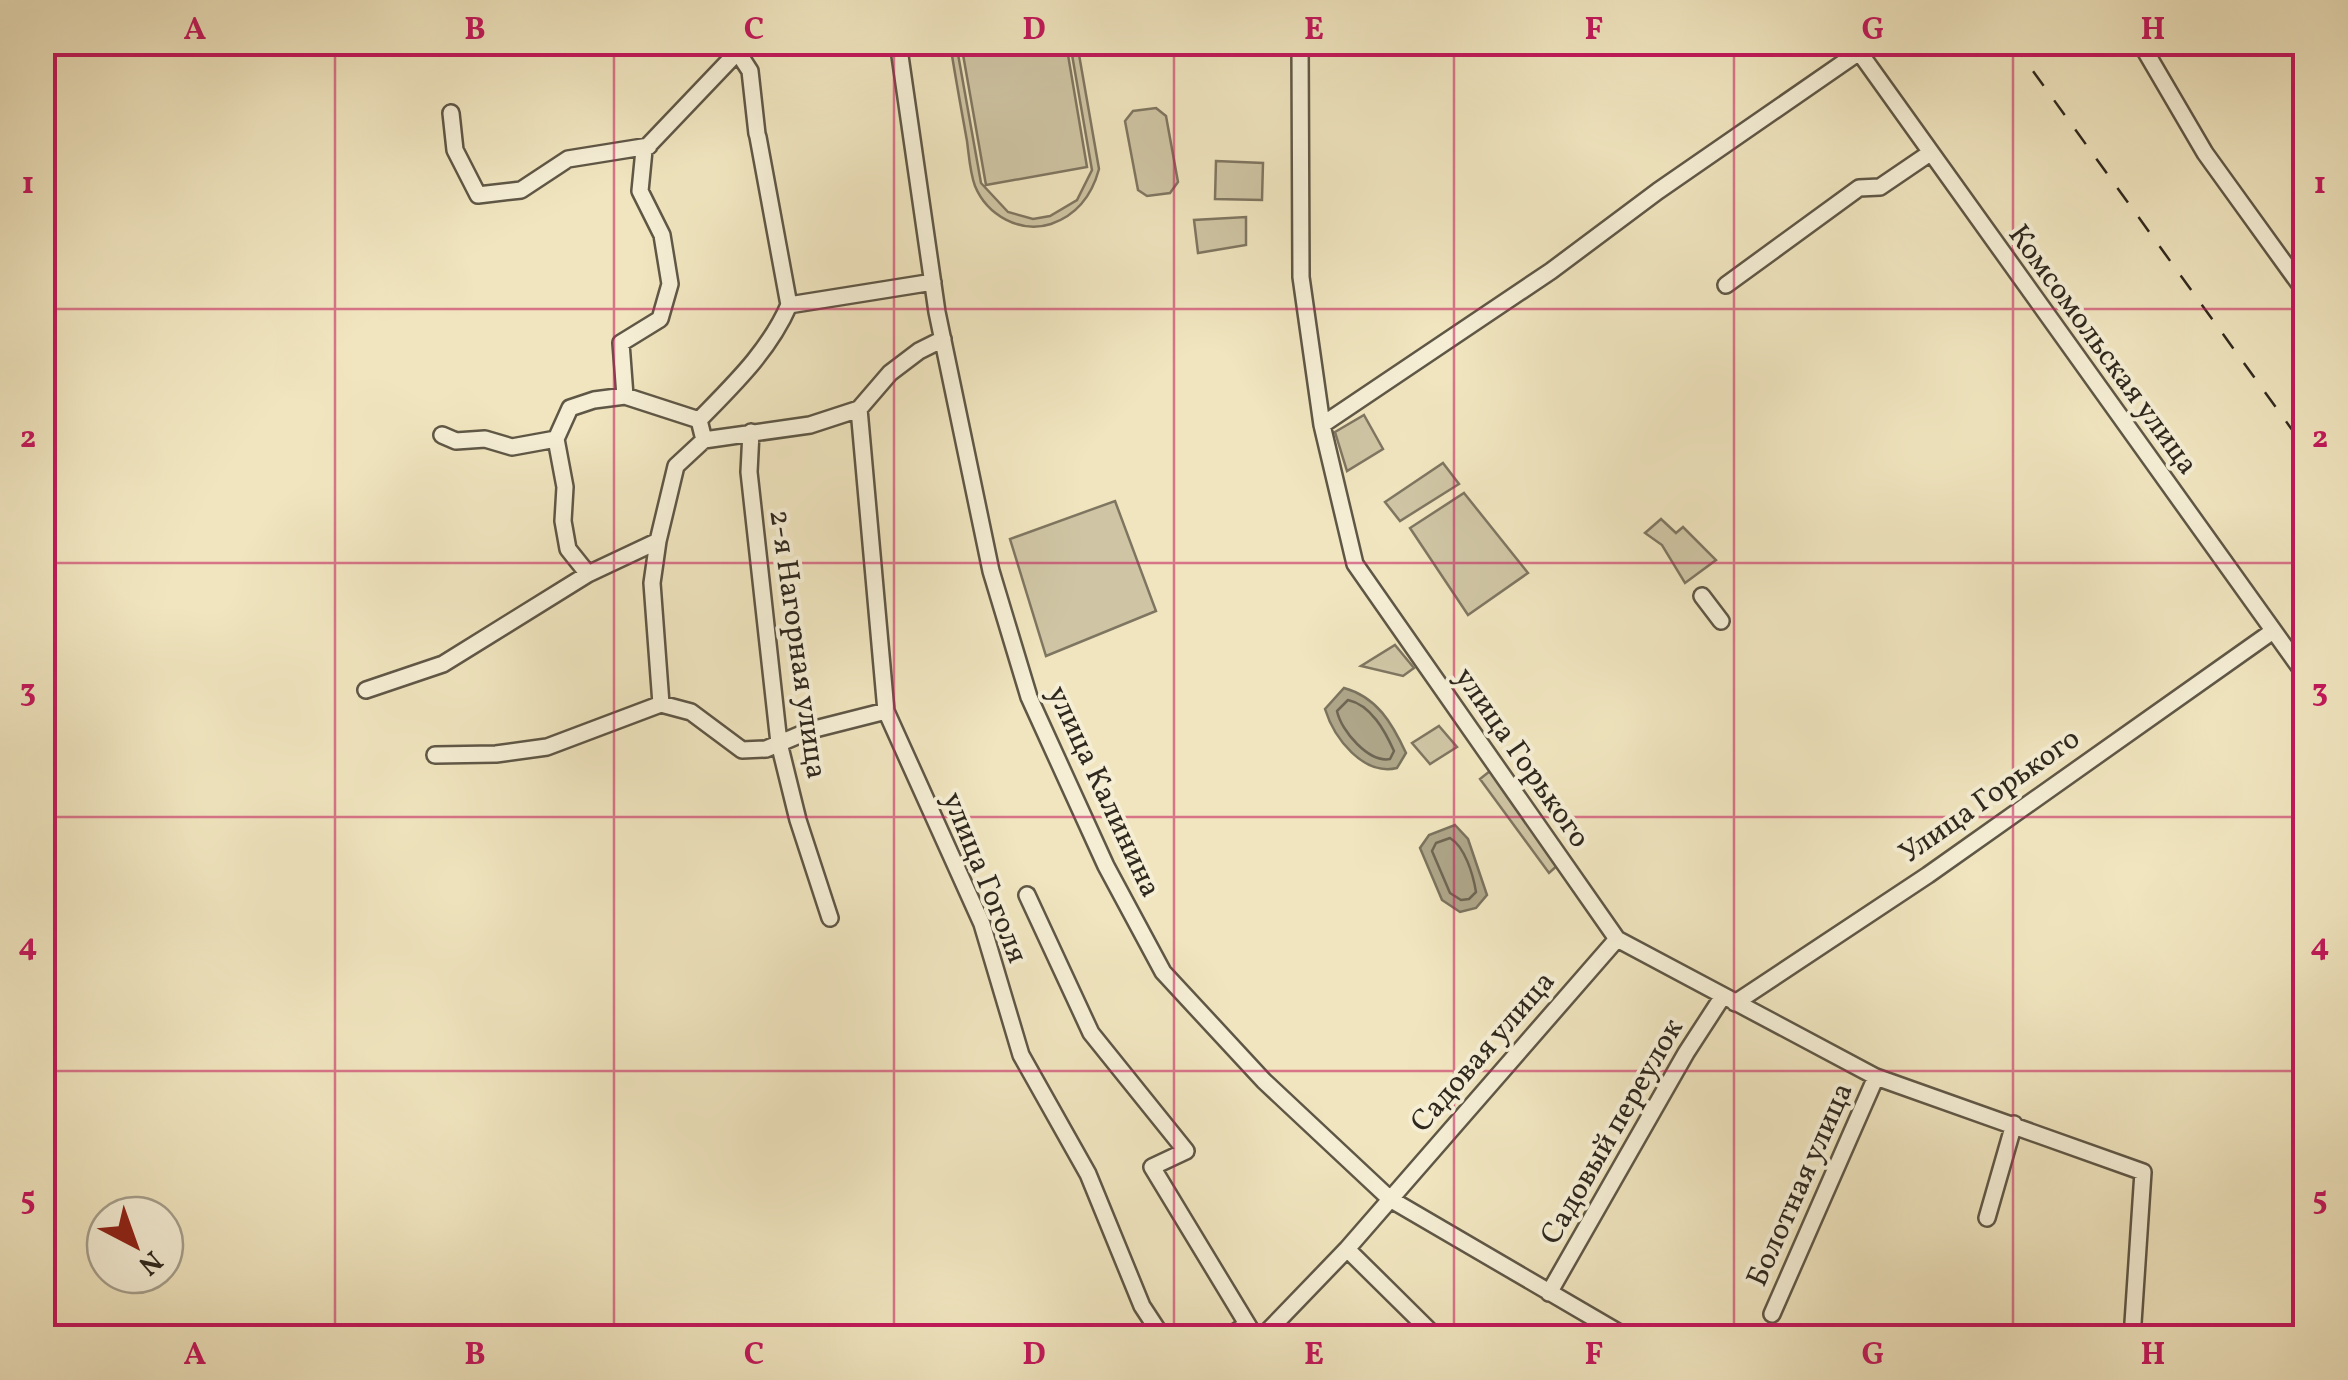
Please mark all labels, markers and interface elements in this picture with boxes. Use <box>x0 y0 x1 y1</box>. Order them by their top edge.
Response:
text: A <box>184 9 207 53</box>
text: B <box>464 9 486 53</box>
text: C <box>744 9 764 53</box>
text: D <box>1022 9 1046 53</box>
text: E <box>1304 9 1324 53</box>
text: F <box>1585 9 1604 53</box>
text: G <box>1862 9 1884 53</box>
text: H <box>2141 9 2165 53</box>
text: 1 <box>22 163 34 207</box>
text: 1 <box>2314 163 2326 207</box>
street label: Комсомольская улица <box>1997 216 2208 484</box>
text: 2 <box>20 417 36 461</box>
text: 2 <box>2312 417 2328 461</box>
street label: 2-я Нагорная улица <box>757 507 837 782</box>
street label: улица Горького <box>1443 659 1599 857</box>
text: 3 <box>20 671 36 715</box>
text: 3 <box>2312 671 2328 715</box>
street label: улица Калинина <box>1036 679 1171 905</box>
street label: Улица Горького <box>1891 719 2089 875</box>
street label: улица Гоголя <box>931 786 1038 970</box>
text: 4 <box>18 925 38 969</box>
text: 4 <box>2310 925 2330 969</box>
street label: Садовая улица <box>1401 962 1566 1142</box>
street label: Садовый переулок <box>1531 1011 1695 1253</box>
street label: Болотная улица <box>1737 1076 1865 1293</box>
text: 5 <box>20 1179 36 1223</box>
text: 5 <box>2312 1179 2328 1223</box>
north arrow <box>85 1195 185 1295</box>
text: N <box>129 1241 170 1283</box>
text: A <box>184 1334 207 1378</box>
text: B <box>464 1334 486 1378</box>
text: C <box>744 1334 764 1378</box>
text: D <box>1022 1334 1046 1378</box>
text: E <box>1304 1334 1324 1378</box>
text: F <box>1585 1334 1604 1378</box>
text: G <box>1862 1334 1884 1378</box>
text: H <box>2141 1334 2165 1378</box>

